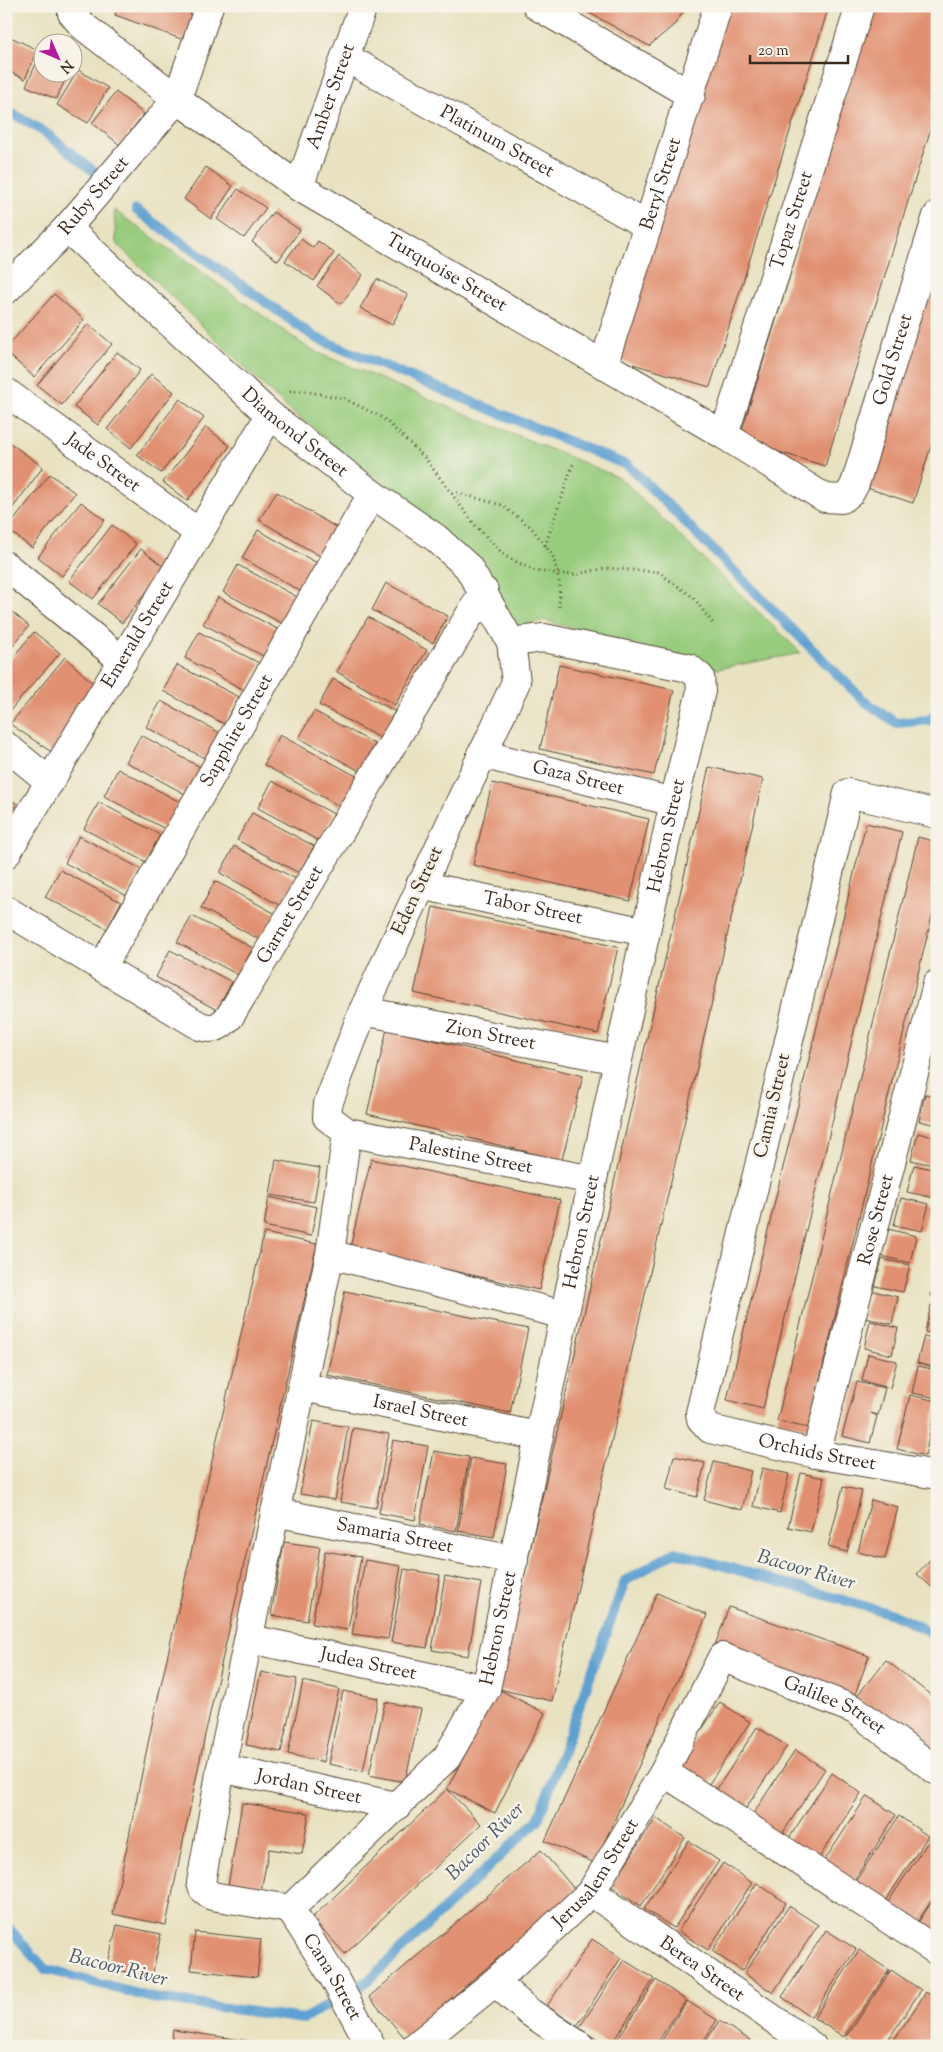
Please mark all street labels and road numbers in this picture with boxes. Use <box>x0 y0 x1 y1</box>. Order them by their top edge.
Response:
street label: Amber Street <box>300 39 362 153</box>
street label: Platinum Street <box>435 99 560 185</box>
street label: Beryl Street <box>634 134 689 234</box>
street label: Ruby Street <box>53 150 136 241</box>
street label: Topaz Street <box>764 168 820 273</box>
street label: Turquoise Street <box>381 227 512 319</box>
street label: Gold Street <box>866 310 920 409</box>
street label: Diamond Street <box>235 381 354 484</box>
street label: Jade Street <box>59 426 146 500</box>
street label: Emerald Street <box>95 575 181 693</box>
street label: Sapphire Street <box>194 669 280 792</box>
street label: Gaza Street <box>529 754 627 803</box>
street label: Hebron Street <box>641 776 693 895</box>
street label: Eden Street <box>386 842 451 940</box>
street label: Garnet Street <box>250 860 331 969</box>
street label: Tabor Street <box>480 885 585 932</box>
street label: Zion Street <box>444 1014 538 1057</box>
street label: Camia Street <box>748 1050 798 1161</box>
street label: Palestine Street <box>407 1131 536 1182</box>
street label: Rose Street <box>852 1171 901 1268</box>
street label: Hebron Street <box>557 1172 607 1291</box>
street label: Israel Street <box>370 1388 471 1435</box>
street label: Orchids Street <box>755 1427 878 1478</box>
street label: Samaria Street <box>334 1511 456 1561</box>
street label: Hebron Street <box>474 1568 524 1688</box>
street label: Judea Street <box>317 1641 419 1688</box>
street label: Galilee Street <box>779 1669 891 1742</box>
street label: Jordan Street <box>253 1762 365 1812</box>
street label: Jerusalem Street <box>546 1813 646 1935</box>
street label: Cana Street <box>296 1928 368 2026</box>
street label: Berea Street <box>654 1930 750 2009</box>

